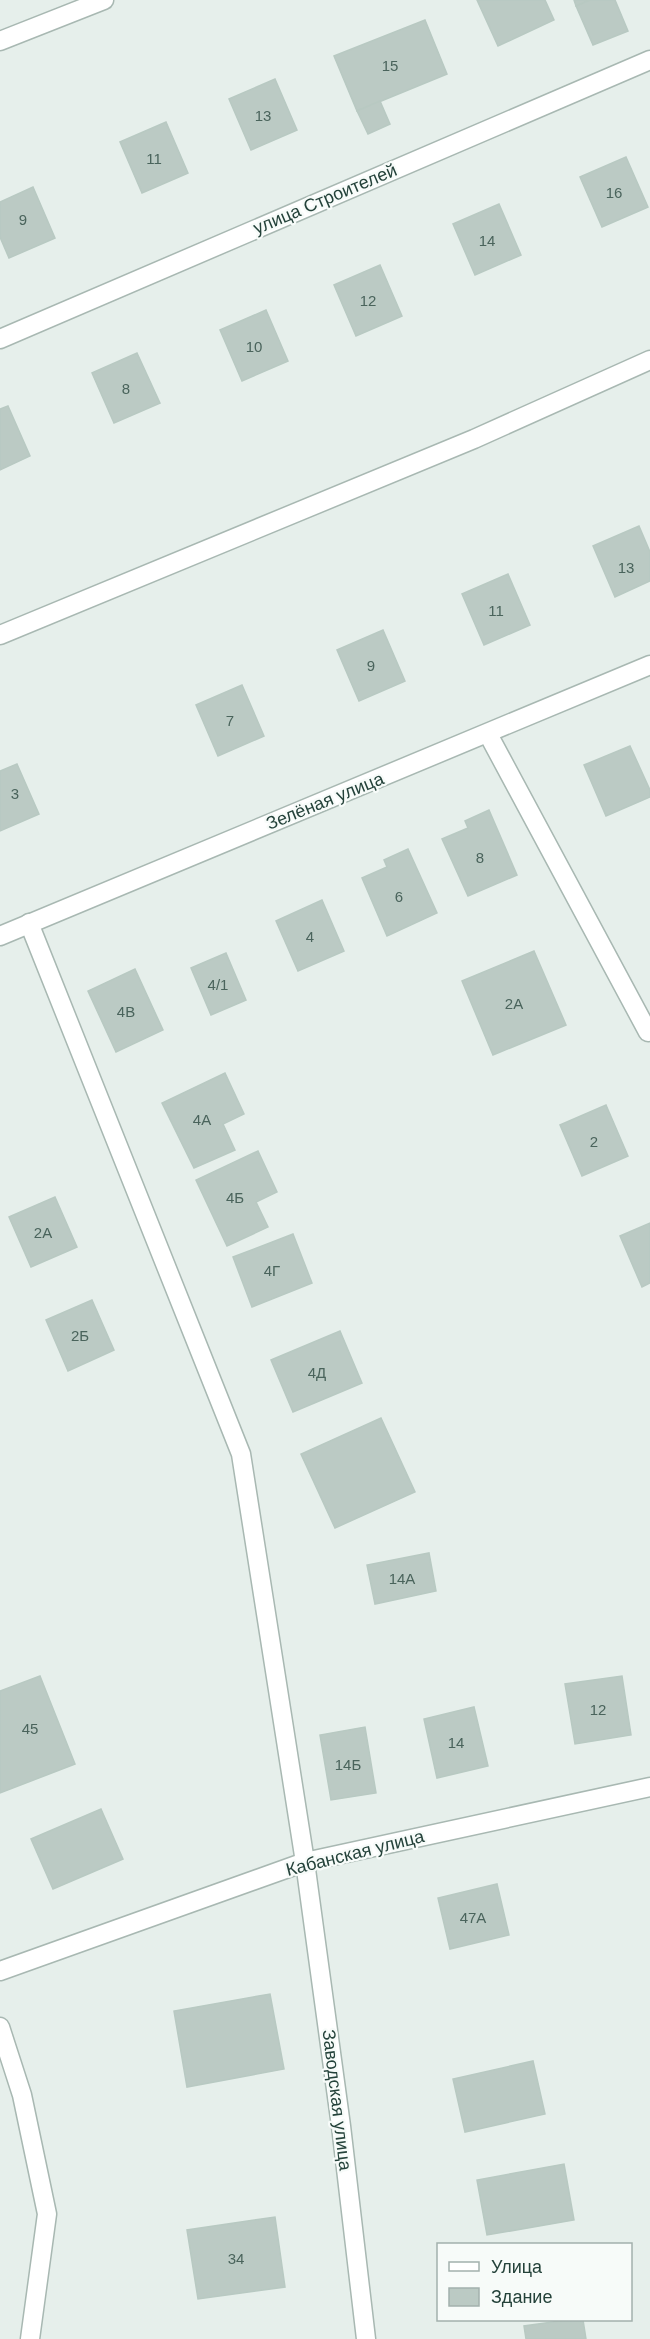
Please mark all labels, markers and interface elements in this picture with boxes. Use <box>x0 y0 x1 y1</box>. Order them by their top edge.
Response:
house number: 15 <box>382 57 398 74</box>
house number: 13 <box>255 107 271 124</box>
house number: 11 <box>146 150 162 167</box>
street label: улица Строителей <box>250 160 400 238</box>
house number: 16 <box>606 184 622 201</box>
house number: 9 <box>19 211 27 228</box>
house number: 14 <box>479 232 495 249</box>
house number: 12 <box>360 292 376 309</box>
house number: 10 <box>246 338 262 355</box>
house number: 8 <box>122 380 130 397</box>
house number: 13 <box>618 559 634 576</box>
house number: 11 <box>488 602 504 619</box>
house number: 9 <box>367 657 375 674</box>
house number: 7 <box>226 712 234 729</box>
street label: Зелёная улица <box>263 768 388 834</box>
house number: 3 <box>11 785 19 802</box>
house number: 8 <box>476 849 484 866</box>
house number: 6 <box>395 888 403 905</box>
house number: 4 <box>306 928 314 945</box>
house number: 4/1 <box>208 976 228 993</box>
house number: 2А <box>505 995 523 1012</box>
house number: 4В <box>117 1003 135 1020</box>
house number: 4А <box>193 1111 211 1128</box>
house number: 2 <box>590 1133 598 1150</box>
house number: 4Б <box>226 1189 244 1206</box>
house number: 2А <box>34 1224 52 1241</box>
house number: 4Г <box>264 1262 280 1279</box>
house number: 2Б <box>71 1327 89 1344</box>
house number: 4Д <box>308 1364 326 1381</box>
house number: 14А <box>389 1570 415 1587</box>
house number: 12 <box>590 1701 606 1718</box>
house number: 45 <box>22 1720 38 1737</box>
house number: 14 <box>448 1734 464 1751</box>
house number: 14Б <box>335 1756 361 1773</box>
street label: Кабанская улица <box>284 1826 427 1880</box>
house number: 47А <box>460 1909 486 1926</box>
street label: Заводская улица <box>318 2028 356 2173</box>
legend <box>437 2243 632 2321</box>
house number: 34 <box>228 2250 244 2267</box>
text: Улица <box>491 2257 543 2277</box>
text: Здание <box>491 2287 552 2307</box>

